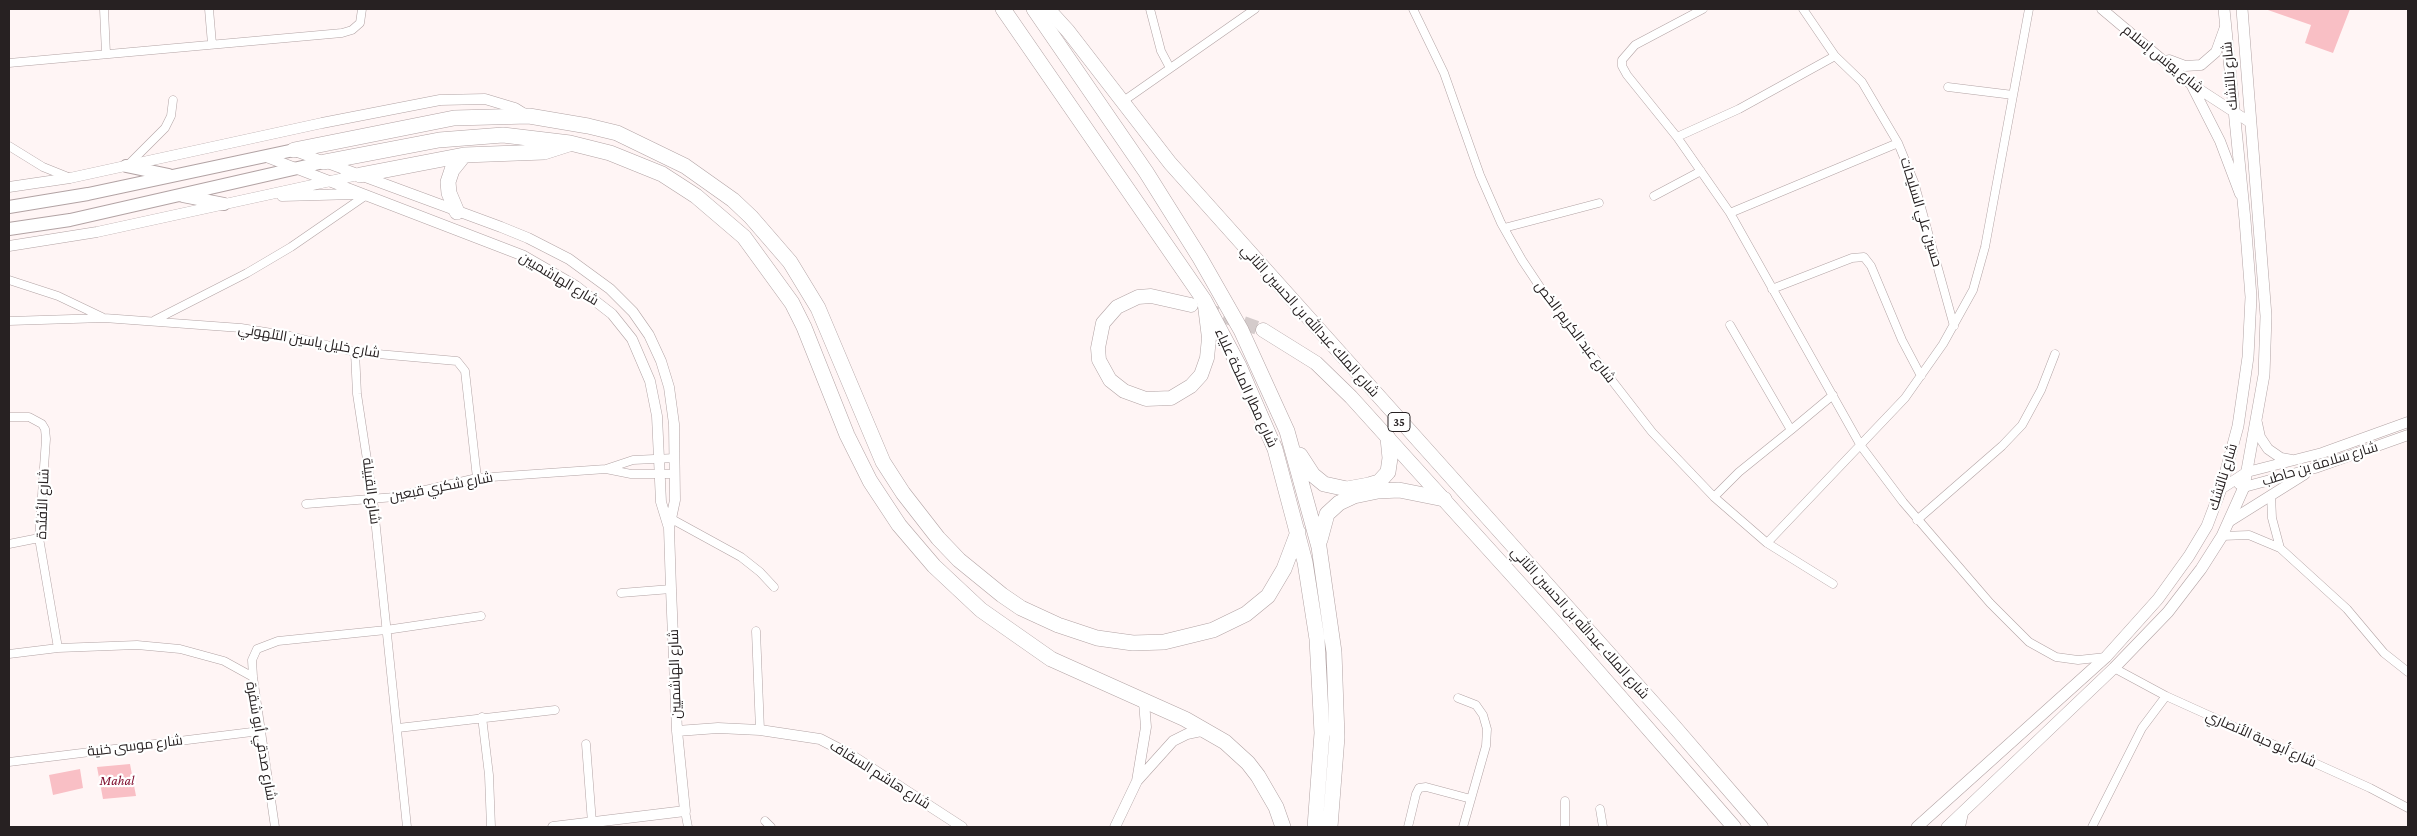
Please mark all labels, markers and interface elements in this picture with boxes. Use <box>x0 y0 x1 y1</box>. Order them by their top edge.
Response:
street label: شارع يونس إسلام <box>2119 21 2207 97</box>
street label: شارع نالتشك <box>2219 41 2241 111</box>
street label: حسين علي السليحات <box>1896 155 1946 269</box>
street label: شارع الملك عبدالله بن الحسين الثاني <box>1237 241 1383 401</box>
street label: شارع الهاشميين <box>516 249 602 309</box>
street label: شارع عبد الكريم الخص <box>1531 278 1619 386</box>
street label: شارع خليل ياسين التلهوني <box>237 320 381 362</box>
street label: شارع مطار الملكة علياء <box>1211 326 1281 450</box>
road number: 35 <box>1388 412 1410 432</box>
street label: شارع سلامة بن حاطب <box>2260 438 2380 490</box>
street label: شارع نالتشك <box>2205 442 2241 512</box>
street label: شارع القبيلة <box>359 457 383 525</box>
street label: شارع الأفئدة <box>33 468 53 540</box>
street label: شارع شكري قبعين <box>388 469 494 505</box>
street label: شارع الملك عبدالله بن الحسين الثاني <box>1507 543 1653 703</box>
street label: شارع الهاشميين <box>665 629 685 719</box>
street label: شارع صدقي أبو شقرة <box>242 680 280 802</box>
street label: شارع أبو حبة الأنصاري <box>2203 707 2319 771</box>
street label: شارع موسى خنية <box>86 732 184 760</box>
street label: شارع هاشم السقاف <box>827 737 933 813</box>
park label: Mahal <box>100 773 134 789</box>

